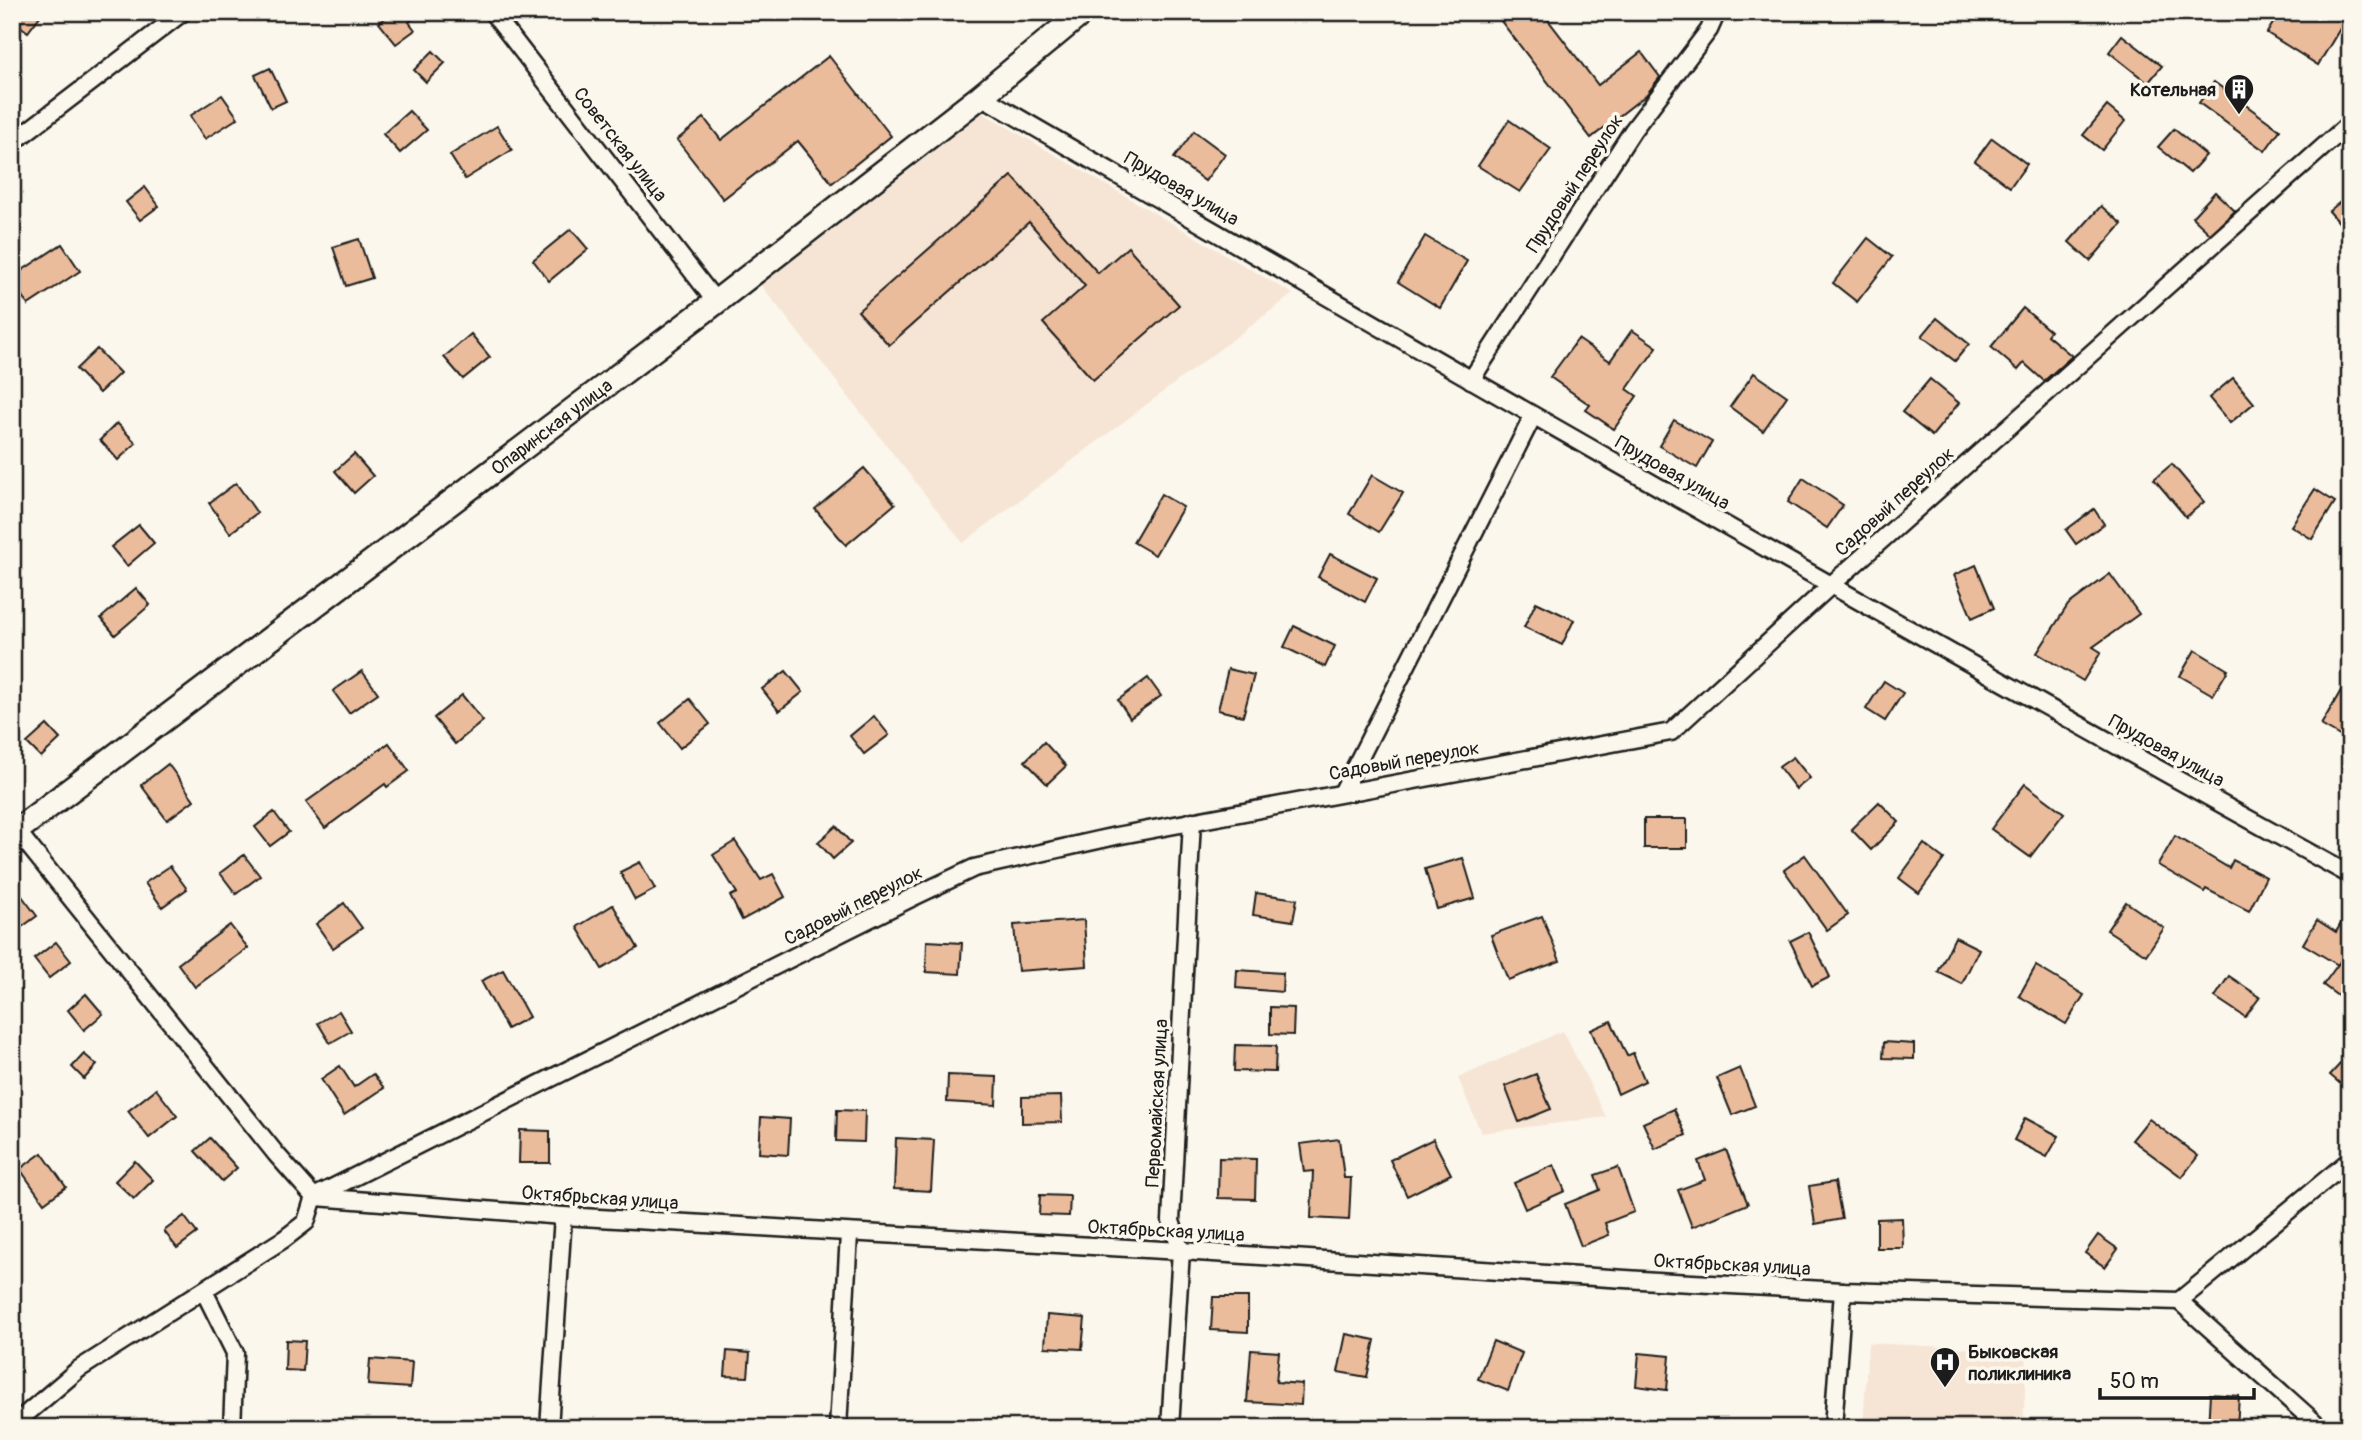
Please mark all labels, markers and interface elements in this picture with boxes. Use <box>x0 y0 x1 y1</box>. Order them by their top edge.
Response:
building icon: Котельная <box>2222 72 2256 116</box>
place label: Котельная <box>2130 78 2216 102</box>
street label: Советская улица <box>568 83 672 207</box>
street label: Прудовый переулок <box>1521 110 1629 257</box>
street label: Прудовая улица <box>1120 146 1243 231</box>
street label: Опаринская улица <box>486 373 618 481</box>
street label: Прудовая улица <box>1611 430 1734 515</box>
street label: Садовый переулок <box>1830 442 1959 562</box>
street label: Прудовая улица <box>2104 709 2229 793</box>
street label: Садовый переулок <box>1327 736 1482 786</box>
street label: Садовый переулок <box>780 861 927 951</box>
street label: Первомайская улица <box>1141 1018 1173 1188</box>
street label: Октябрьская улица <box>520 1181 680 1215</box>
street label: Октябрьская улица <box>1087 1215 1245 1247</box>
street label: Октябрьская улица <box>1653 1249 1811 1281</box>
place label: Быковская поликлиника <box>1968 1340 2071 1386</box>
hospital icon: Быковская поликлиника <box>1928 1345 1962 1389</box>
scale bar <box>2100 1356 2254 1400</box>
text: 50 m <box>2110 1368 2159 1395</box>

